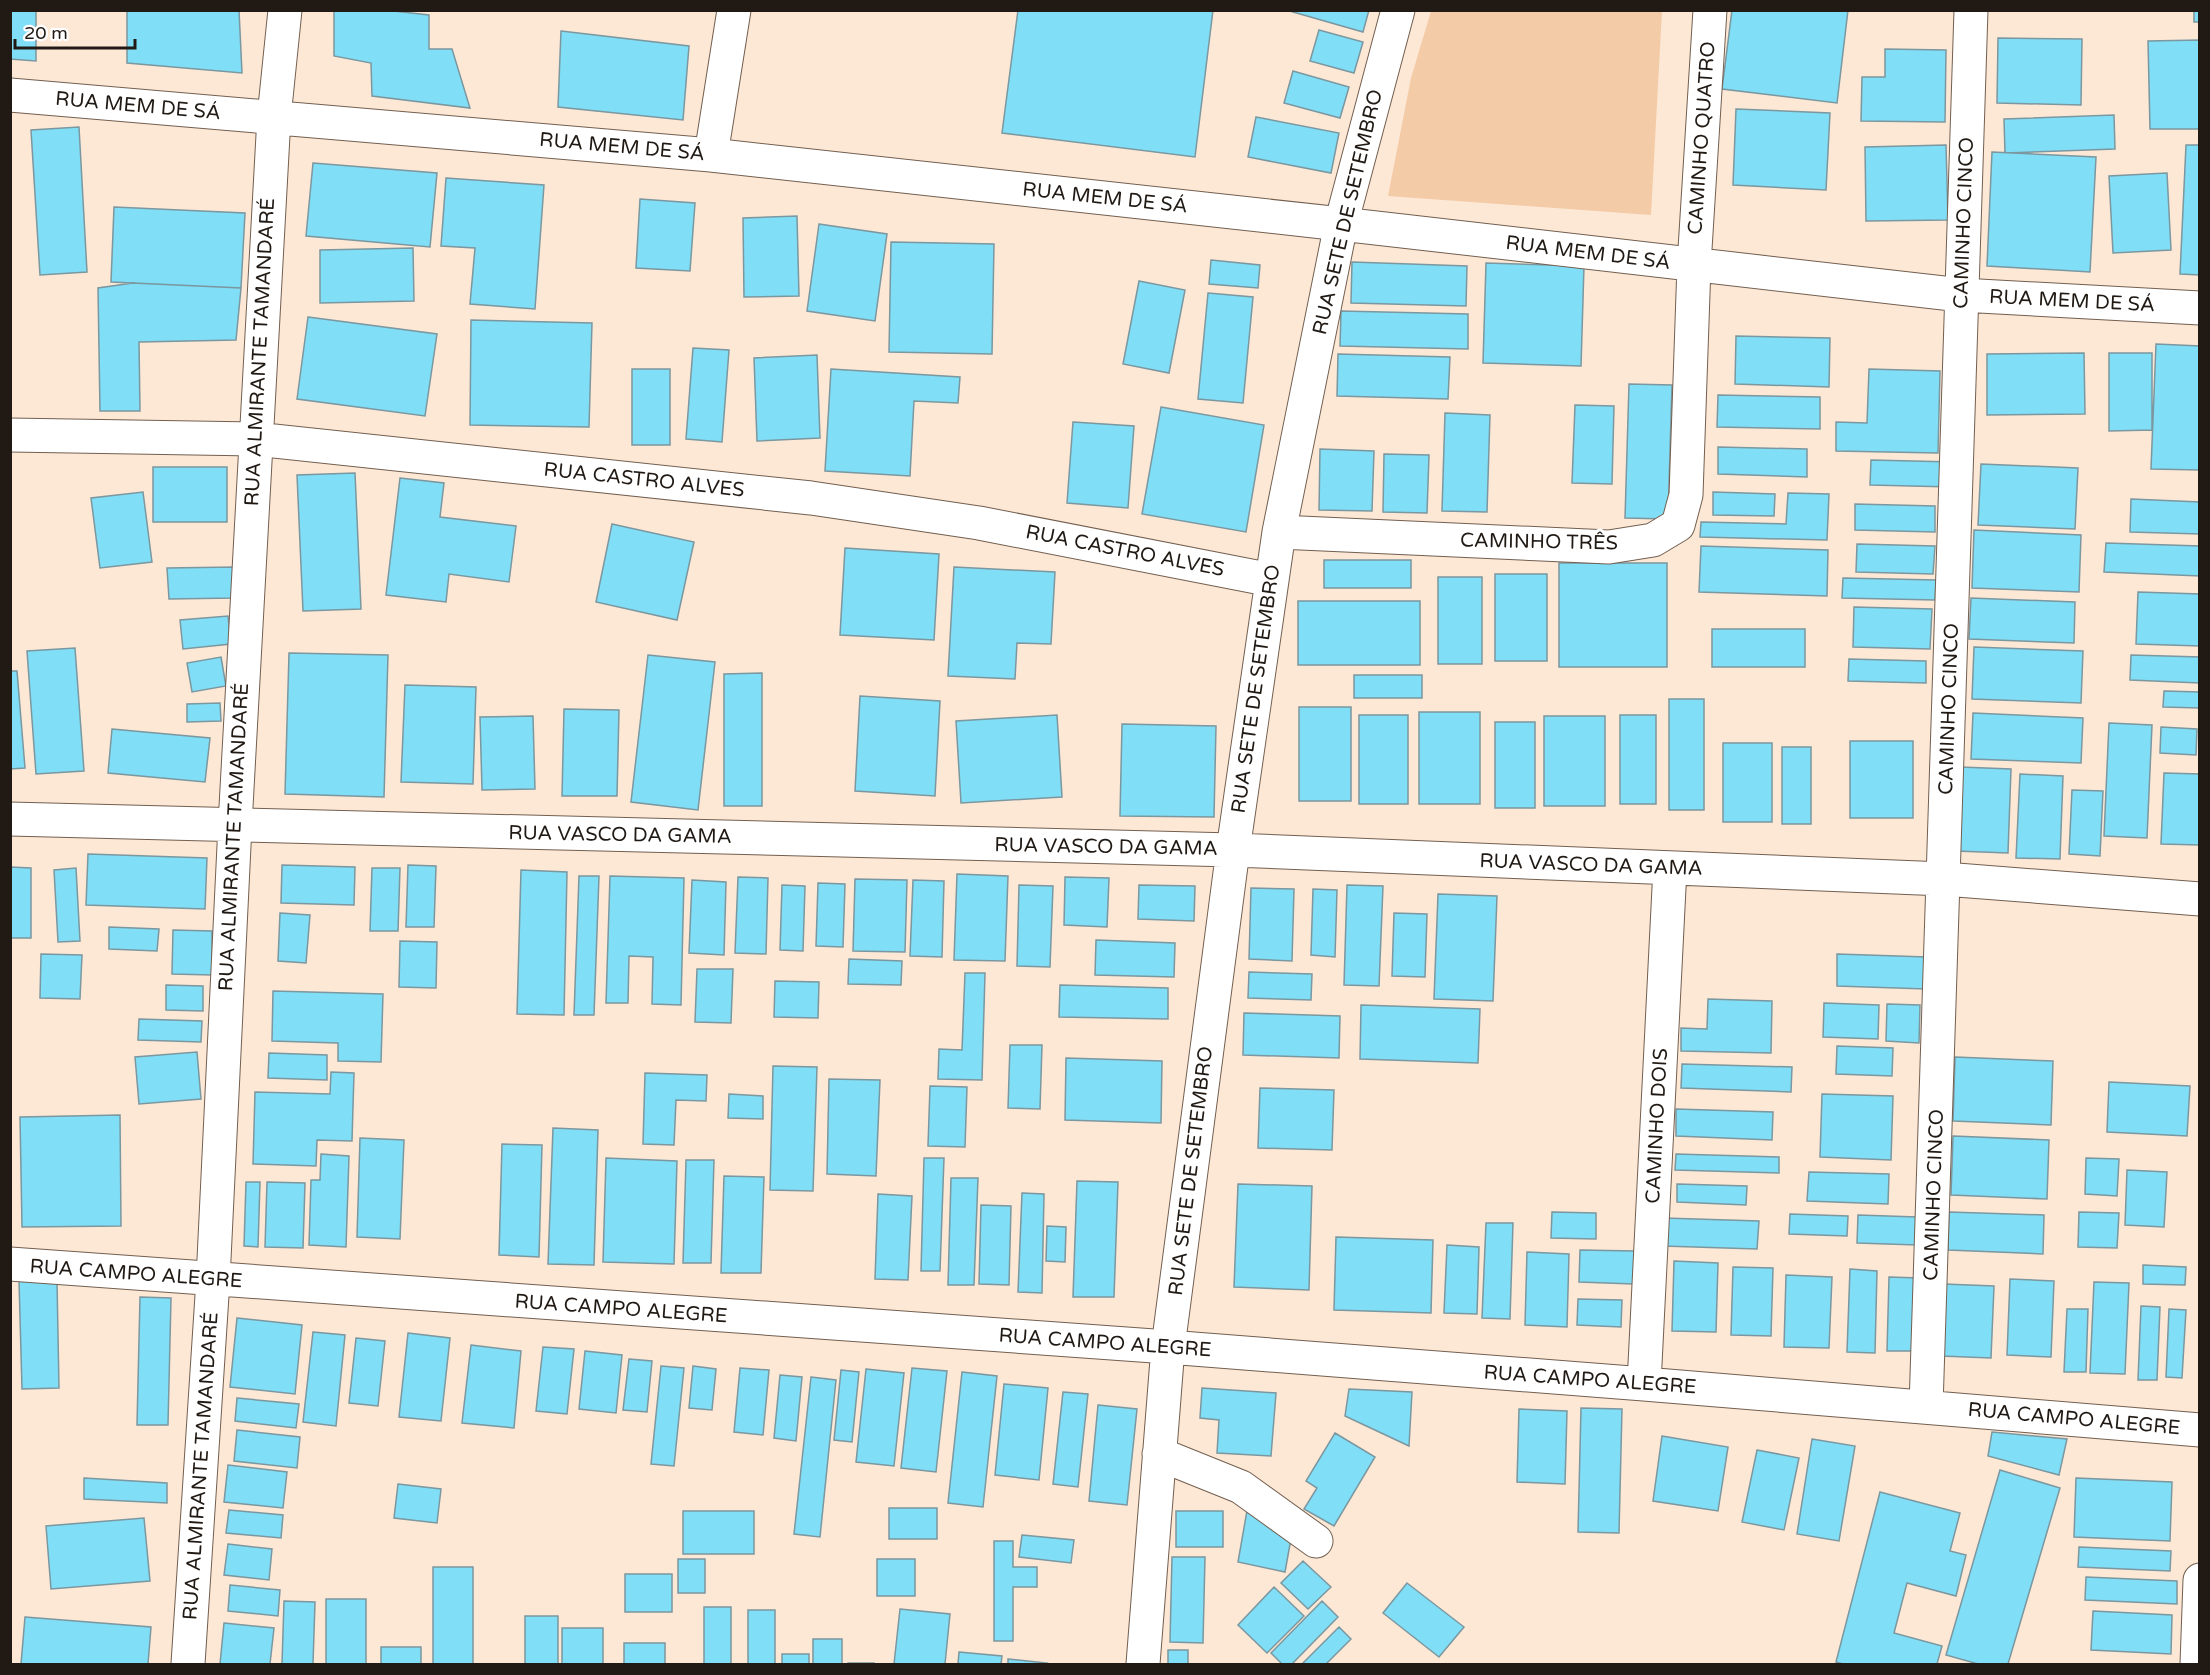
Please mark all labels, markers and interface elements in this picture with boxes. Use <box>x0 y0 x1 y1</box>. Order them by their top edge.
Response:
scale bar <box>15 12 135 50</box>
text: 20 m <box>24 22 68 44</box>
street label: CAMINHO QUATRO <box>1683 41 1721 235</box>
street label: RUA MEM DE SÁ <box>54 86 222 125</box>
street label: RUA SETE DE SETEMBRO <box>1308 87 1388 337</box>
street label: RUA MEM DE SÁ <box>538 127 706 166</box>
street label: CAMINHO CINCO <box>1949 137 1979 309</box>
street label: RUA MEM DE SÁ <box>1021 176 1189 219</box>
street label: RUA ALMIRANTE TAMANDARÉ <box>239 197 280 507</box>
street label: RUA MEM DE SÁ <box>1504 230 1672 275</box>
street label: RUA MEM DE SÁ <box>1989 284 2156 317</box>
street label: RUA CASTRO ALVES <box>542 458 746 502</box>
street label: RUA CASTRO ALVES <box>1024 520 1226 582</box>
street label: CAMINHO TRÊS <box>1460 528 1618 555</box>
street label: RUA SETE DE SETEMBRO <box>1227 563 1285 815</box>
street label: CAMINHO CINCO <box>1934 623 1964 795</box>
street label: RUA ALMIRANTE TAMANDARÉ <box>213 682 254 992</box>
street label: RUA VASCO DA GAMA <box>508 821 732 849</box>
street label: RUA VASCO DA GAMA <box>994 833 1218 861</box>
street label: RUA VASCO DA GAMA <box>1479 849 1703 881</box>
street label: RUA SETE DE SETEMBRO <box>1164 1045 1218 1297</box>
street label: CAMINHO DOIS <box>1641 1048 1673 1204</box>
street label: CAMINHO CINCO <box>1919 1109 1949 1281</box>
street label: RUA CAMPO ALEGRE <box>29 1255 243 1293</box>
street label: RUA CAMPO ALEGRE <box>514 1290 728 1328</box>
street label: RUA ALMIRANTE TAMANDARÉ <box>177 1311 224 1621</box>
street label: RUA CAMPO ALEGRE <box>998 1324 1212 1362</box>
street label: RUA CAMPO ALEGRE <box>1483 1361 1697 1399</box>
street label: RUA CAMPO ALEGRE <box>1967 1398 2181 1440</box>

